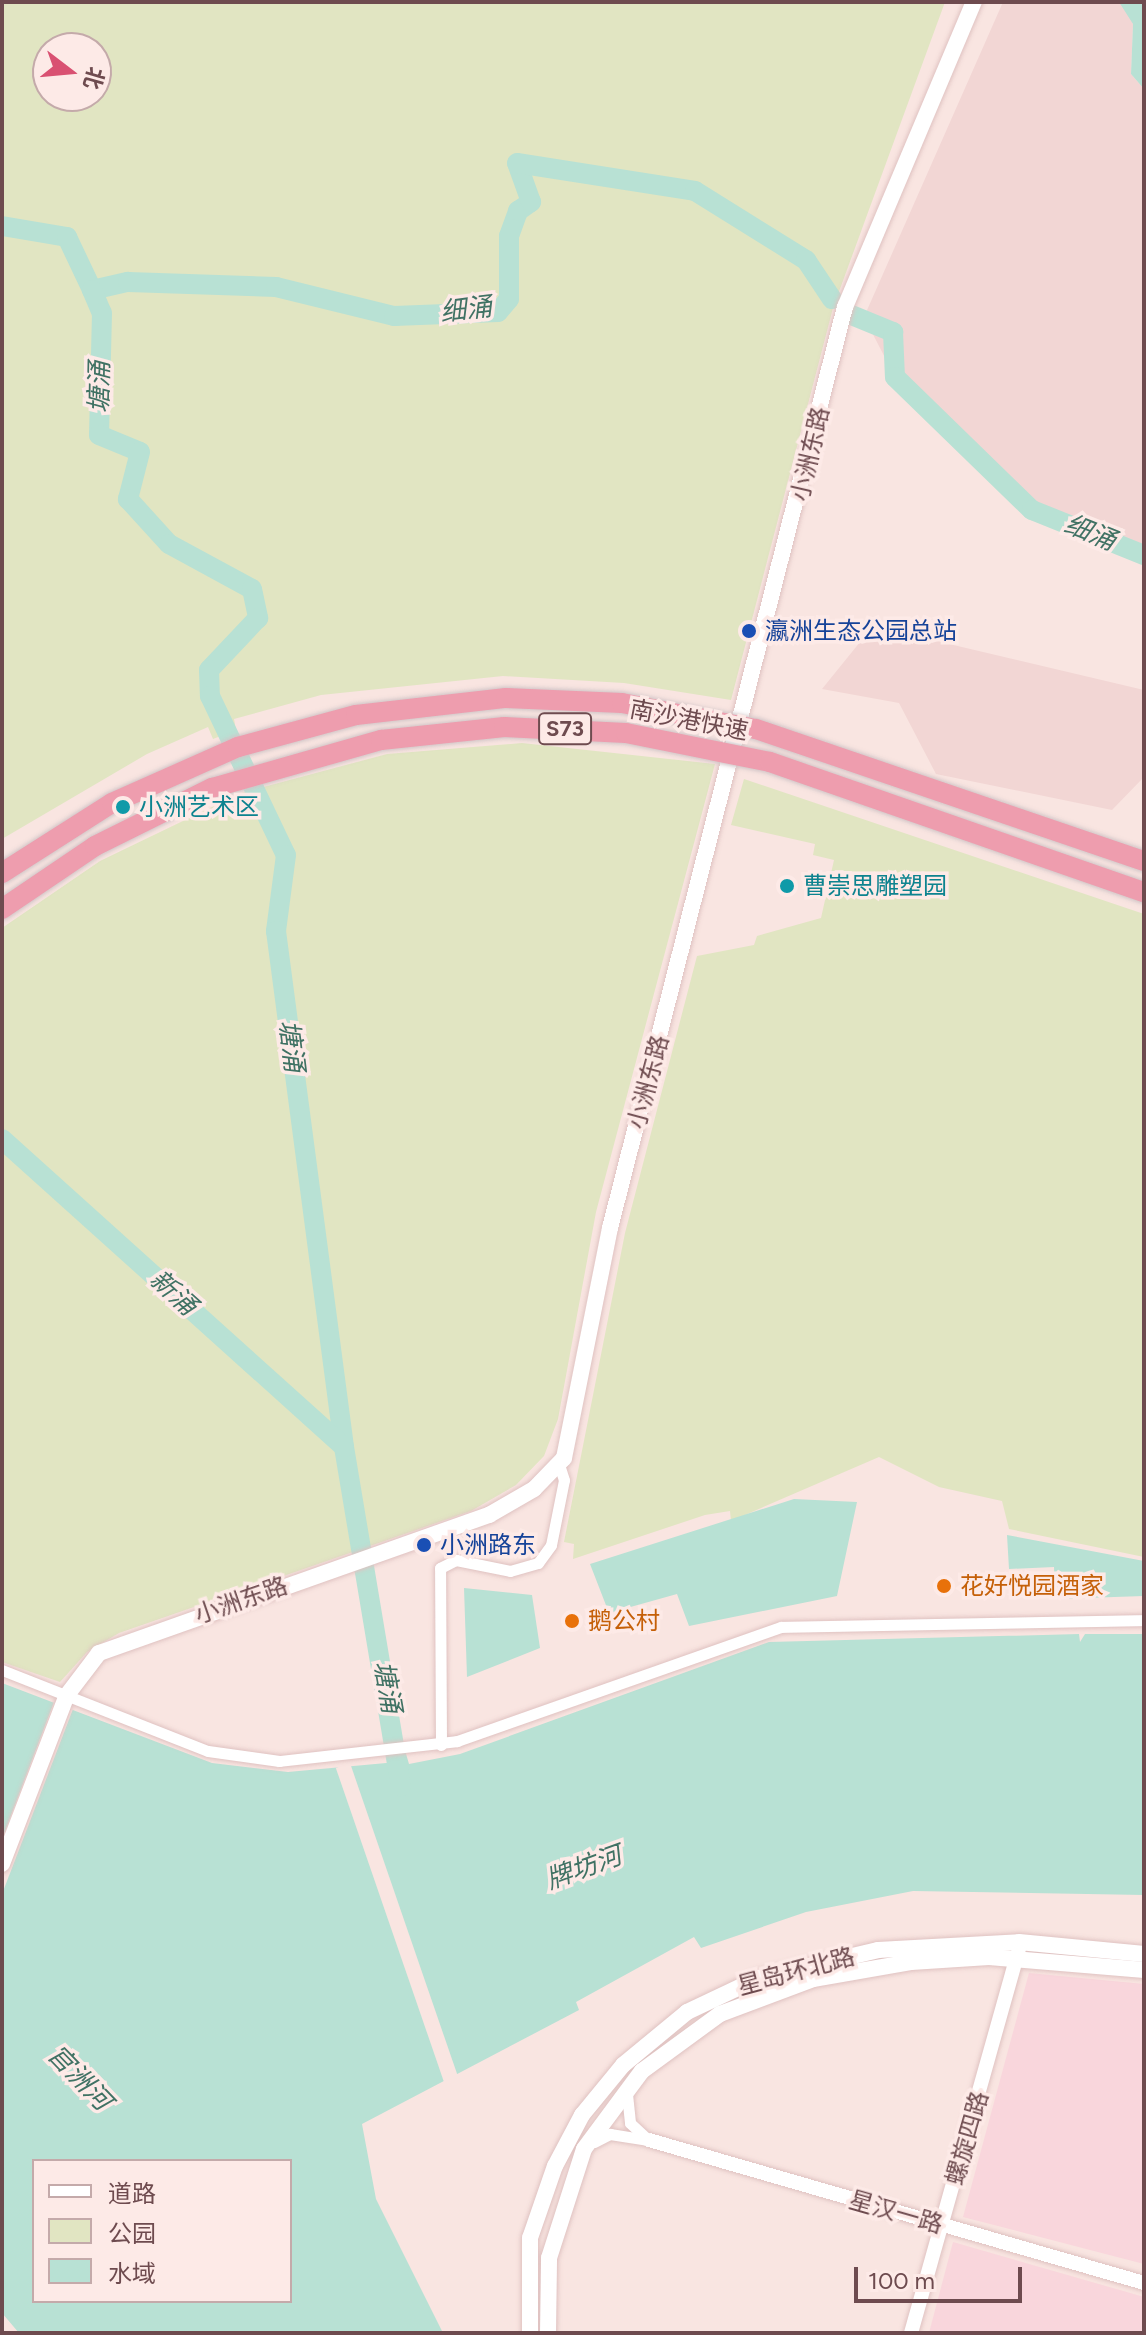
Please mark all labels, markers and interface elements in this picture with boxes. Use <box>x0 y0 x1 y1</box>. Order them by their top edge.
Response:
north arrow <box>32 32 112 112</box>
text: 北 <box>78 64 110 92</box>
water label: 细涌 <box>438 291 494 329</box>
water label: 塘涌 <box>84 361 116 413</box>
street label: 小洲东路 <box>785 404 835 504</box>
water label: 细涌 <box>1060 509 1120 557</box>
place label: 瀛洲生态公园总站 <box>765 617 957 645</box>
marker: 瀛洲生态公园总站 <box>740 622 758 640</box>
street label: 南沙港快速 <box>627 694 751 746</box>
road number: S73 <box>537 711 593 747</box>
place label: 小洲艺术区 <box>139 793 259 821</box>
marker: 小洲艺术区 <box>114 798 132 816</box>
place label: 曹崇思雕塑园 <box>803 872 947 900</box>
marker: 曹崇思雕塑园 <box>778 877 796 895</box>
water label: 塘涌 <box>272 1018 310 1074</box>
street label: 小洲东路 <box>622 1032 674 1132</box>
water label: 新涌 <box>143 1264 203 1322</box>
place label: 小洲路东 <box>440 1531 536 1559</box>
marker: 小洲路东 <box>415 1536 433 1554</box>
street label: 小洲东路 <box>191 1571 291 1629</box>
place label: 花好悦园酒家 <box>960 1572 1104 1600</box>
marker: 花好悦园酒家 <box>935 1577 953 1595</box>
place label: 鹅公村 <box>588 1607 660 1635</box>
marker: 鹅公村 <box>563 1612 581 1630</box>
water label: 塘涌 <box>367 1659 407 1715</box>
water label: 牌坊河 <box>542 1840 626 1896</box>
street label: 星岛环北路 <box>734 1942 858 2000</box>
water label: 官洲河 <box>41 2039 117 2117</box>
street label: 螺旋四路 <box>940 2088 994 2188</box>
legend <box>32 2159 292 2303</box>
text: 道路 <box>108 2179 156 2208</box>
street label: 星汉一路 <box>846 2185 946 2239</box>
text: 公园 <box>108 2219 156 2248</box>
scale bar <box>858 2251 1026 2301</box>
text: 水域 <box>108 2259 156 2288</box>
text: 100 m <box>868 2266 935 2295</box>

